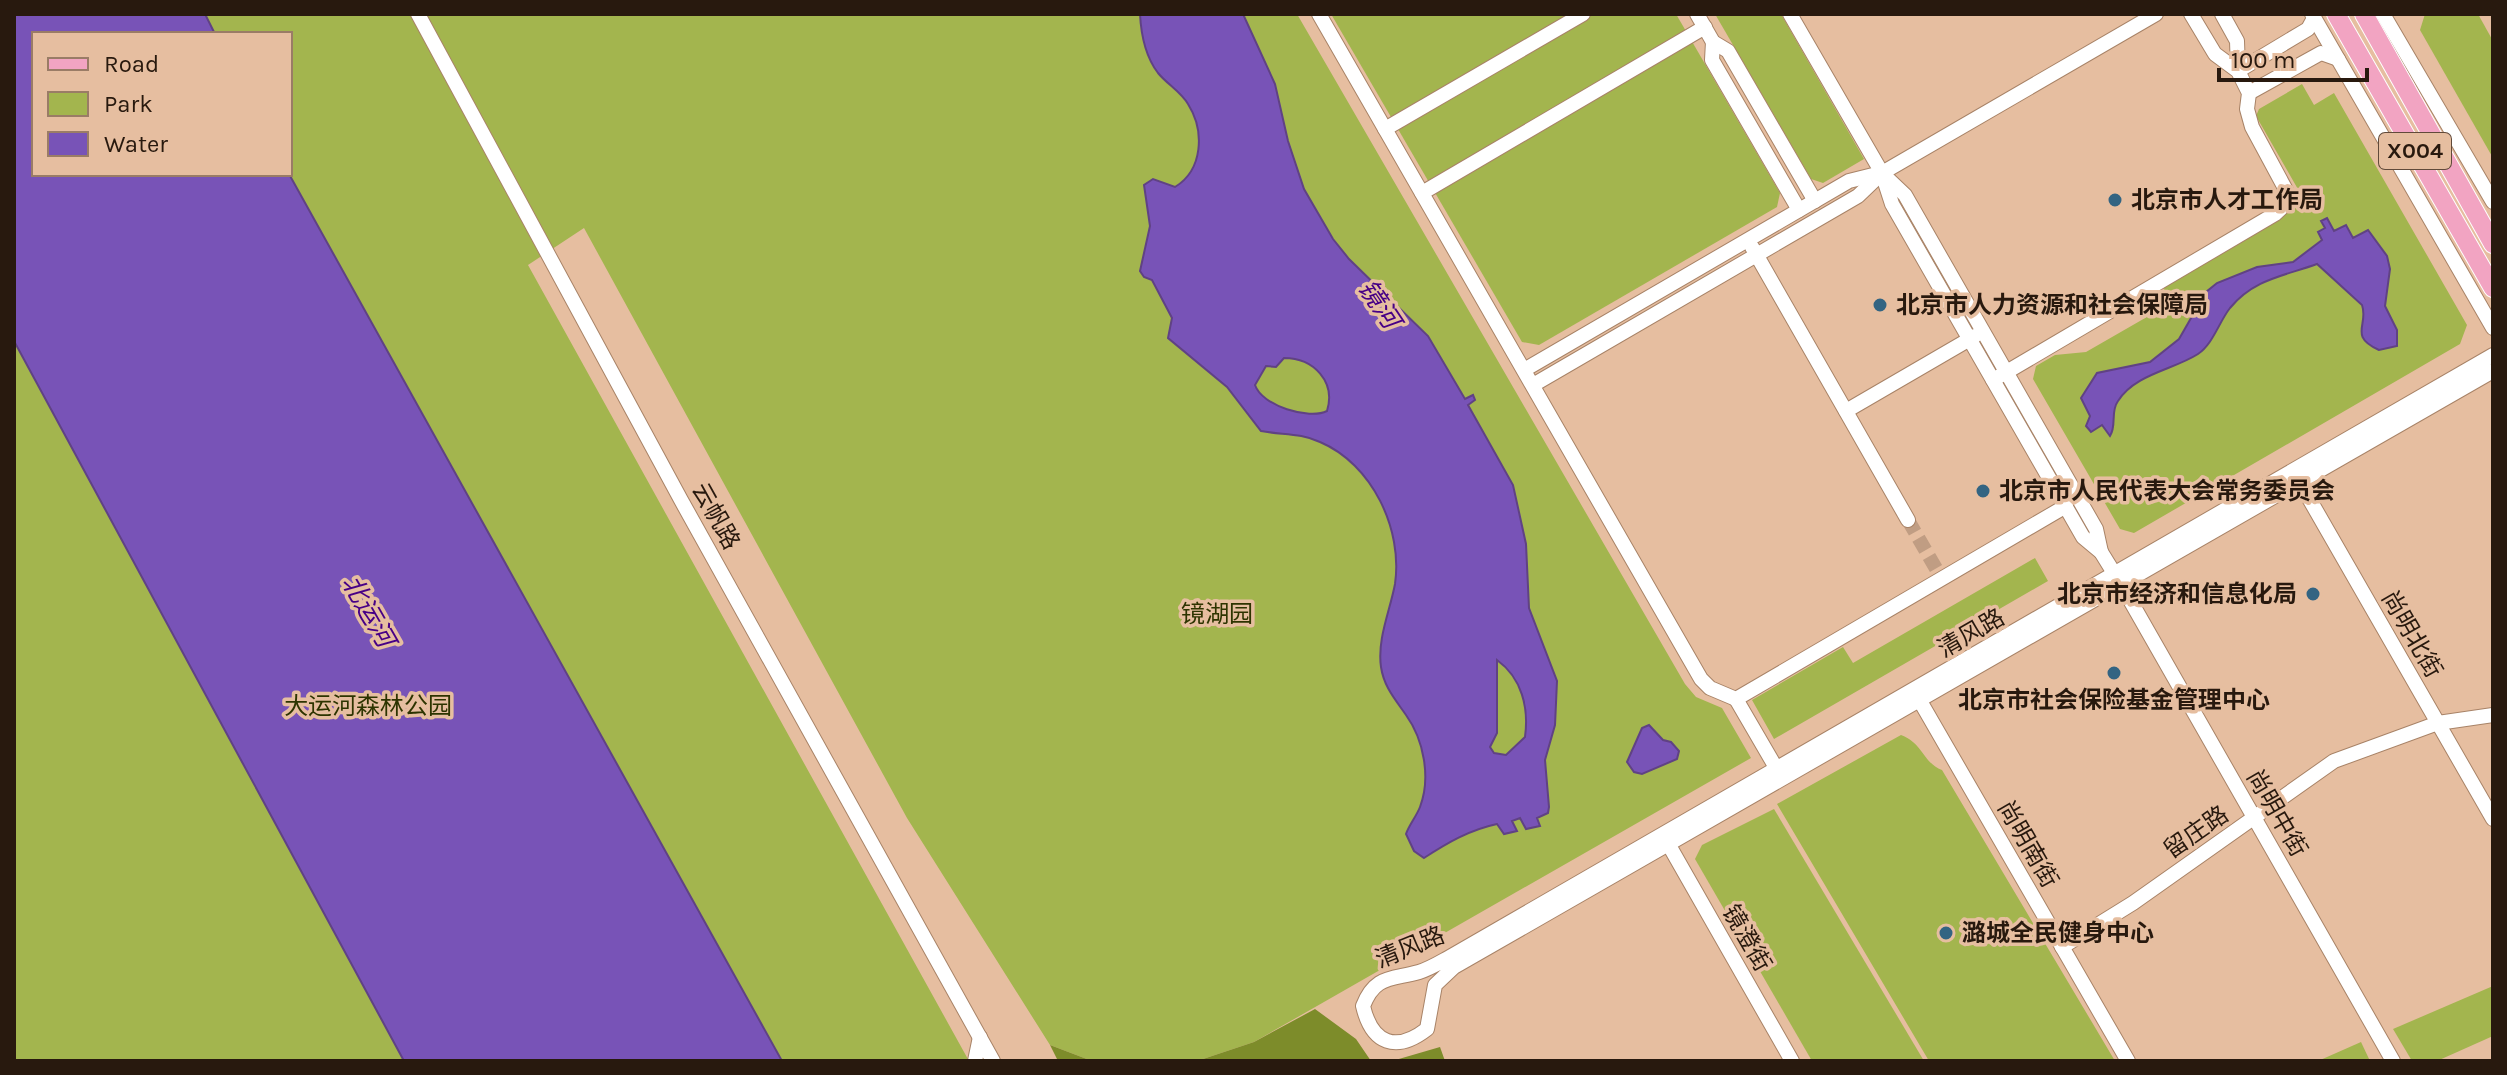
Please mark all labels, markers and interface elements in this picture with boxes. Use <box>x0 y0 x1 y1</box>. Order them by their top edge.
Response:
legend <box>32 32 292 176</box>
scale bar <box>2219 32 2367 82</box>
text: 100 m <box>2231 46 2296 74</box>
text: Road <box>104 50 159 78</box>
text: Park <box>104 90 153 118</box>
text: Water <box>104 130 168 158</box>
road number: X004 <box>2379 133 2451 169</box>
place label: 北京市人才工作局 <box>2131 186 2323 214</box>
marker: 北京市人才工作局 <box>2106 191 2124 209</box>
water label: 镜河 <box>1352 274 1409 338</box>
place label: 北京市人力资源和社会保障局 <box>1896 291 2208 319</box>
marker: 北京市人力资源和社会保障局 <box>1871 296 1889 314</box>
place label: 北京市人民代表大会常务委员会 <box>1999 477 2335 505</box>
street label: 云帆路 <box>686 478 746 554</box>
marker: 北京市人民代表大会常务委员会 <box>1974 482 1992 500</box>
water label: 北运河 <box>335 569 403 657</box>
place label: 北京市经济和信息化局 <box>2057 580 2297 608</box>
marker: 北京市经济和信息化局 <box>2304 585 2322 603</box>
street label: 尚明北街 <box>2376 585 2448 683</box>
park label: 镜湖园 <box>1181 600 1253 628</box>
street label: 清风路 <box>1933 603 2009 663</box>
marker: 北京市社会保险基金管理中心 <box>2105 664 2123 682</box>
place label: 北京市社会保险基金管理中心 <box>1958 686 2270 714</box>
park label: 大运河森林公园 <box>284 692 452 720</box>
street label: 尚明中街 <box>2241 764 2313 862</box>
street label: 尚明南街 <box>1992 795 2064 893</box>
street label: 留庄路 <box>2158 800 2234 864</box>
street label: 镜澄街 <box>1717 900 1777 976</box>
place label: 潞城全民健身中心 <box>1962 919 2154 947</box>
street label: 清风路 <box>1371 921 1449 973</box>
marker: 潞城全民健身中心 <box>1937 924 1955 942</box>

